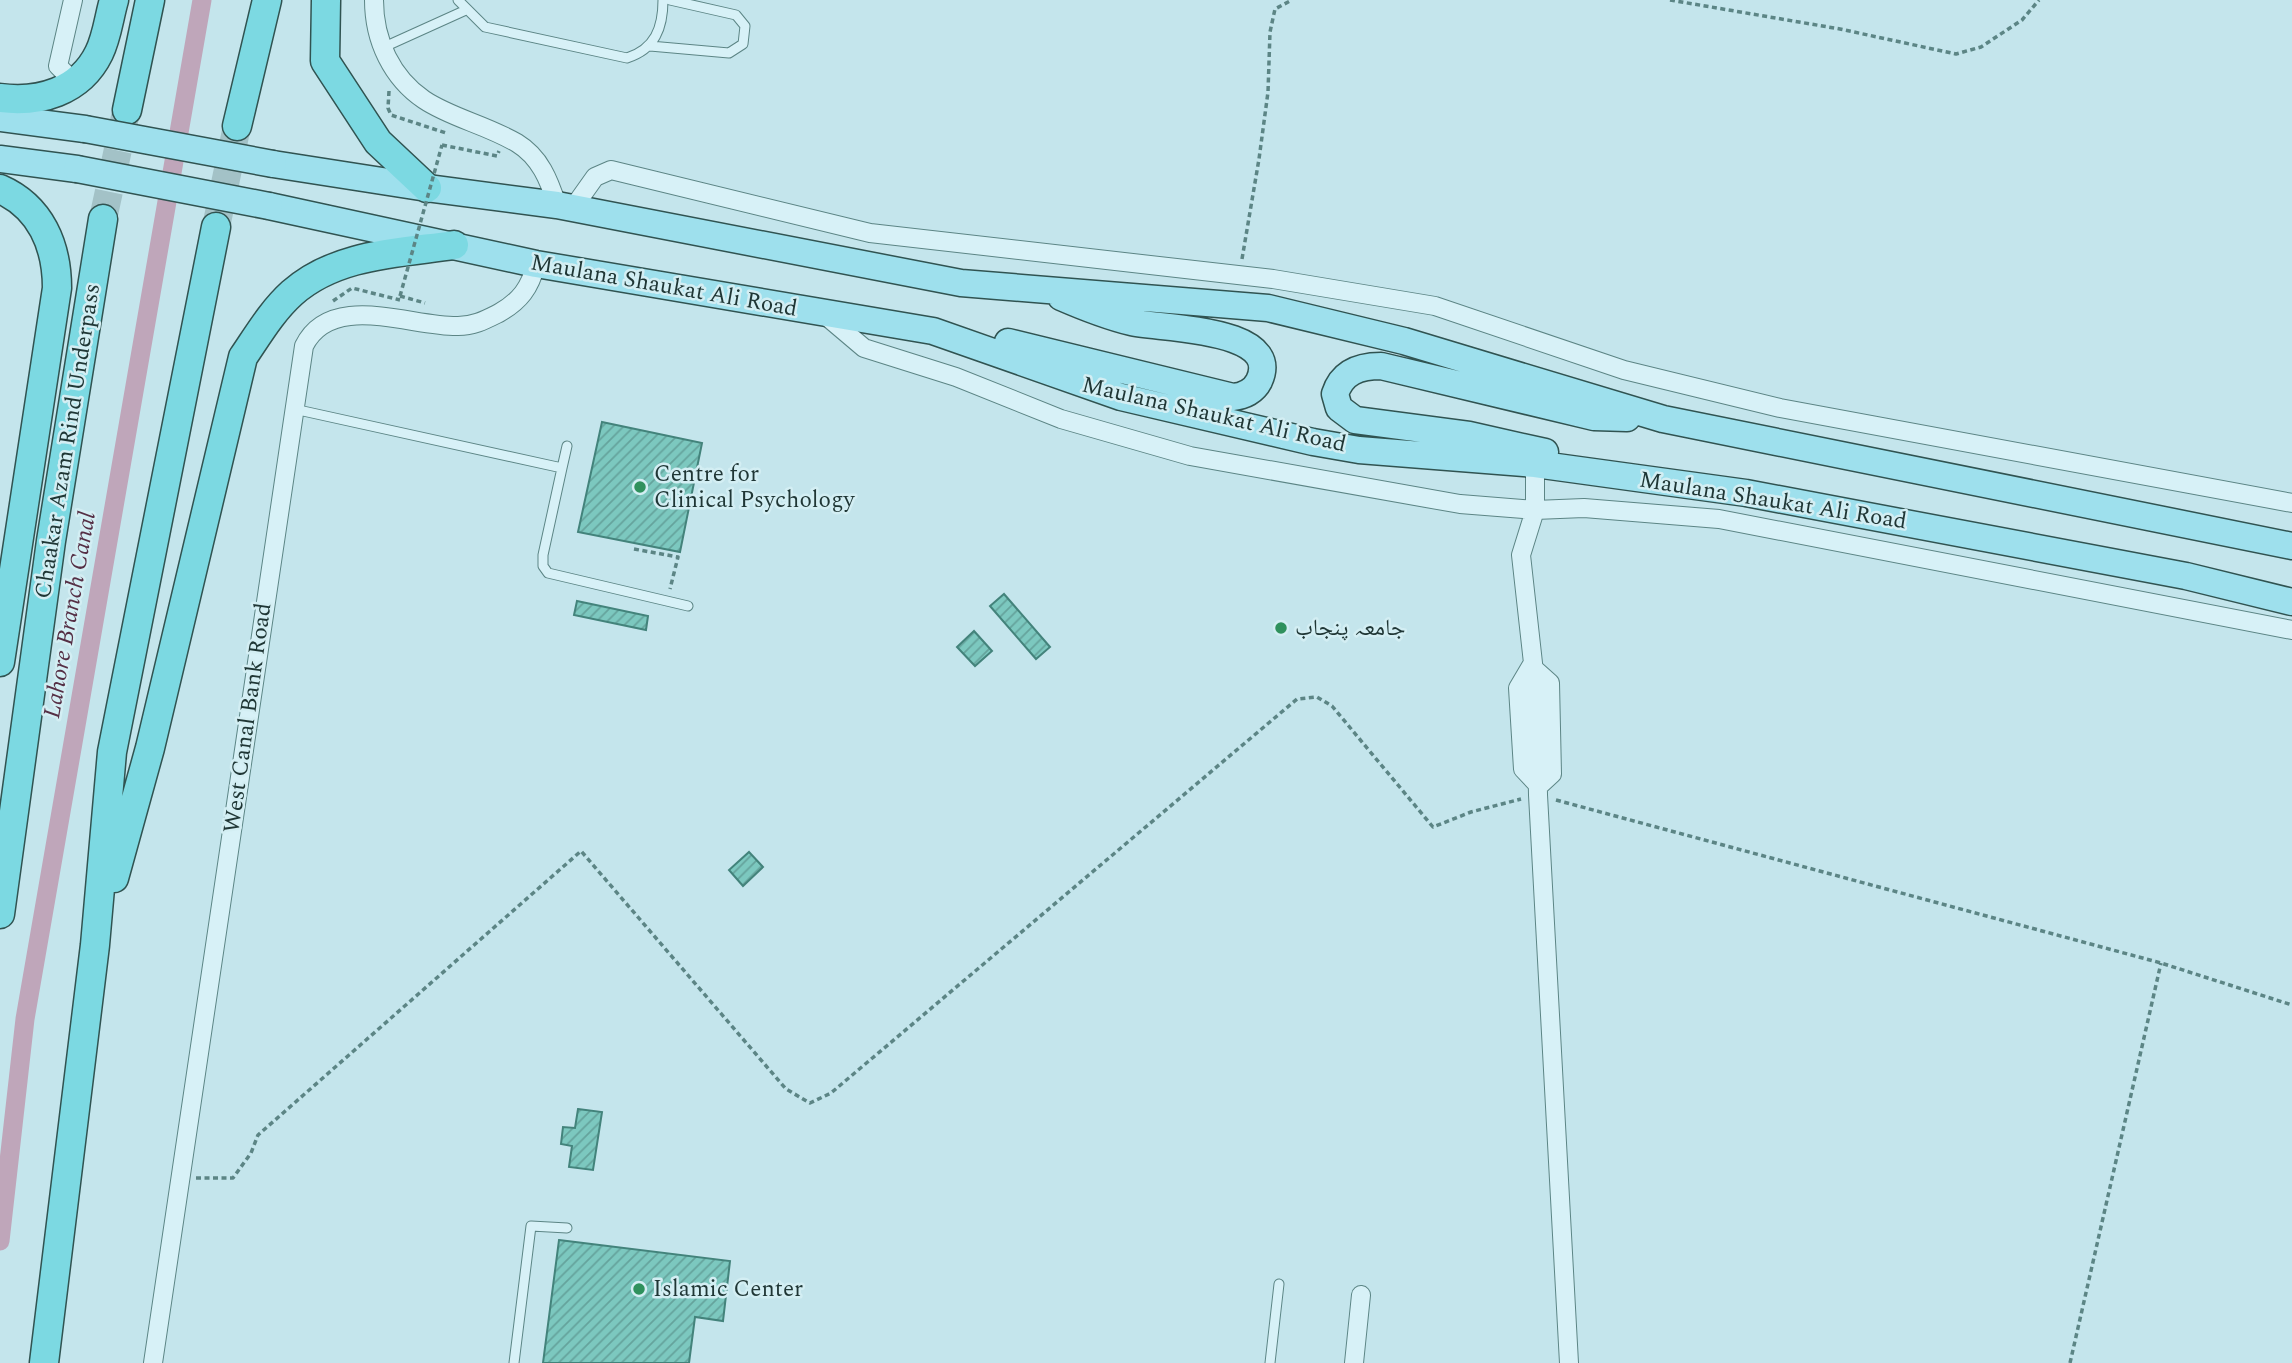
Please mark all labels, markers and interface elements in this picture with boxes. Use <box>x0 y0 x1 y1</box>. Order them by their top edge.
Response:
street label: Maulana Shaukat Ali Road <box>528 245 800 327</box>
street label: Chaakar Azam Rind Underpass <box>26 281 110 601</box>
street label: Maulana Shaukat Ali Road <box>1078 368 1350 462</box>
place label: Centre for Clinical Psychology <box>654 457 856 518</box>
street label: Maulana Shaukat Ali Road <box>1637 463 1909 539</box>
marker: Centre for Clinical Psychology <box>632 479 648 495</box>
water label: Lahore Branch Canal <box>34 509 106 721</box>
street label: West Canal Bank Road <box>215 601 281 835</box>
place label: جامعہ پنجاب <box>1295 611 1405 646</box>
marker: جامعہ پنجاب <box>1273 620 1289 636</box>
place label: Islamic Center <box>653 1272 803 1307</box>
marker: Islamic Center <box>631 1281 647 1297</box>

